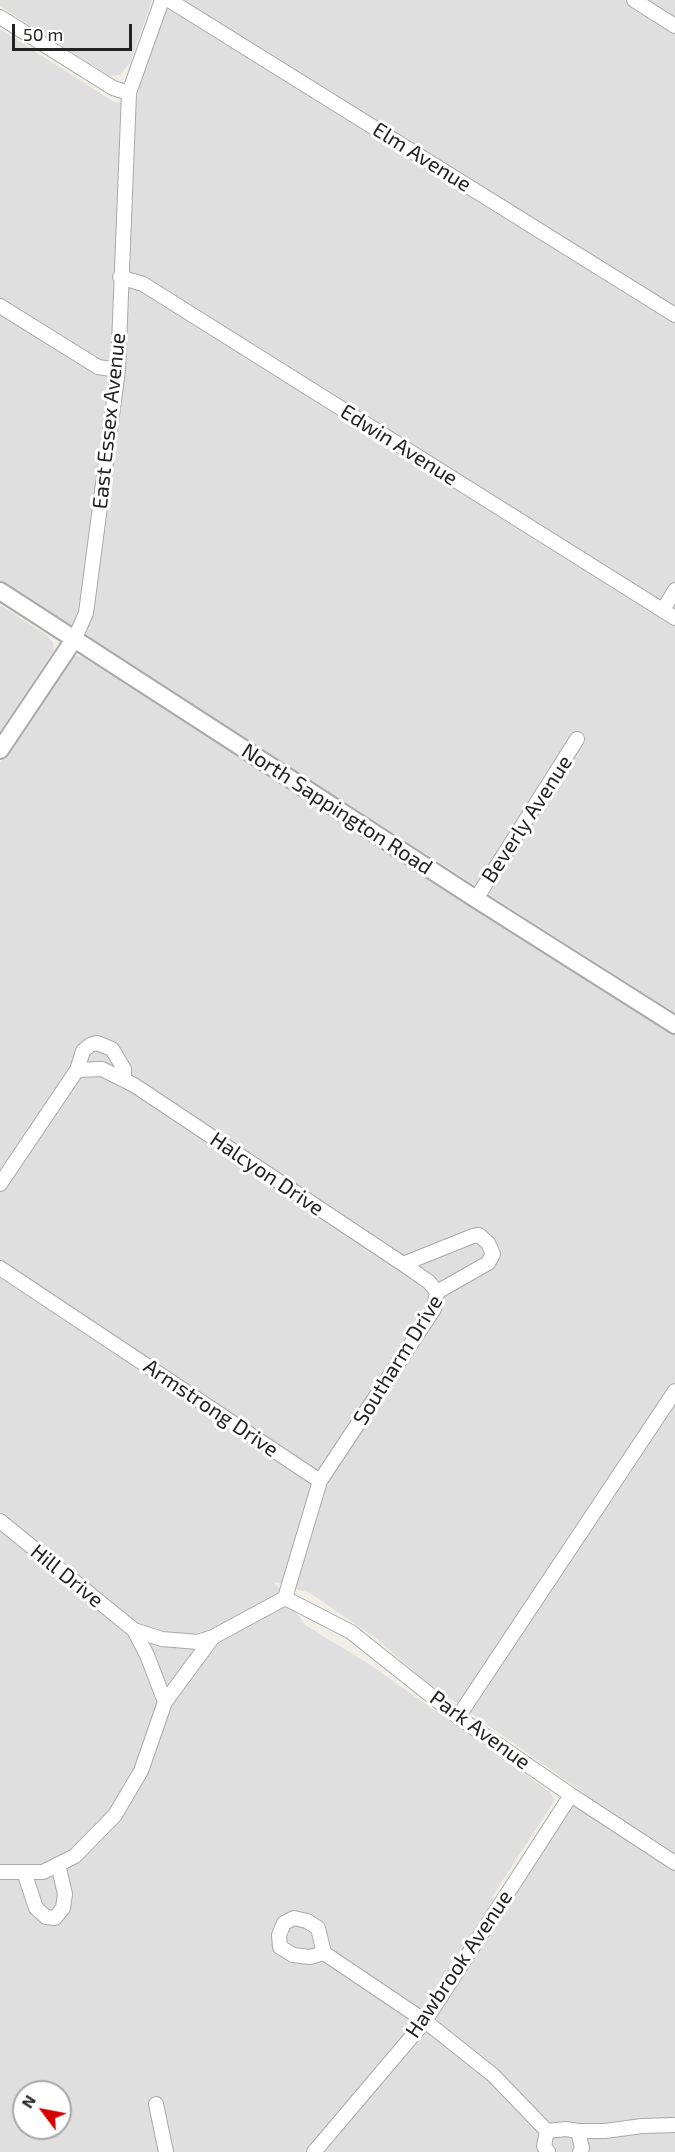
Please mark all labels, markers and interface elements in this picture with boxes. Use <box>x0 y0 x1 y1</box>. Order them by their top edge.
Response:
scale bar <box>15 12 135 50</box>
text: 50 m <box>23 23 63 45</box>
street label: Elm Avenue <box>368 117 476 197</box>
street label: East Essex Avenue <box>87 332 131 510</box>
street label: Edwin Avenue <box>336 399 462 491</box>
street label: North Sappington Road <box>237 738 437 880</box>
street label: Beverly Avenue <box>476 751 578 887</box>
street label: Halcyon Drive <box>205 1127 329 1221</box>
street label: Southarm Drive <box>348 1290 448 1430</box>
street label: Armstrong Drive <box>139 1354 283 1462</box>
street label: Hill Drive <box>26 1539 108 1613</box>
street label: Park Avenue <box>425 1685 535 1775</box>
street label: Hawbrook Avenue <box>400 1885 518 2043</box>
north arrow <box>12 2080 72 2140</box>
text: N <box>17 2091 39 2111</box>

